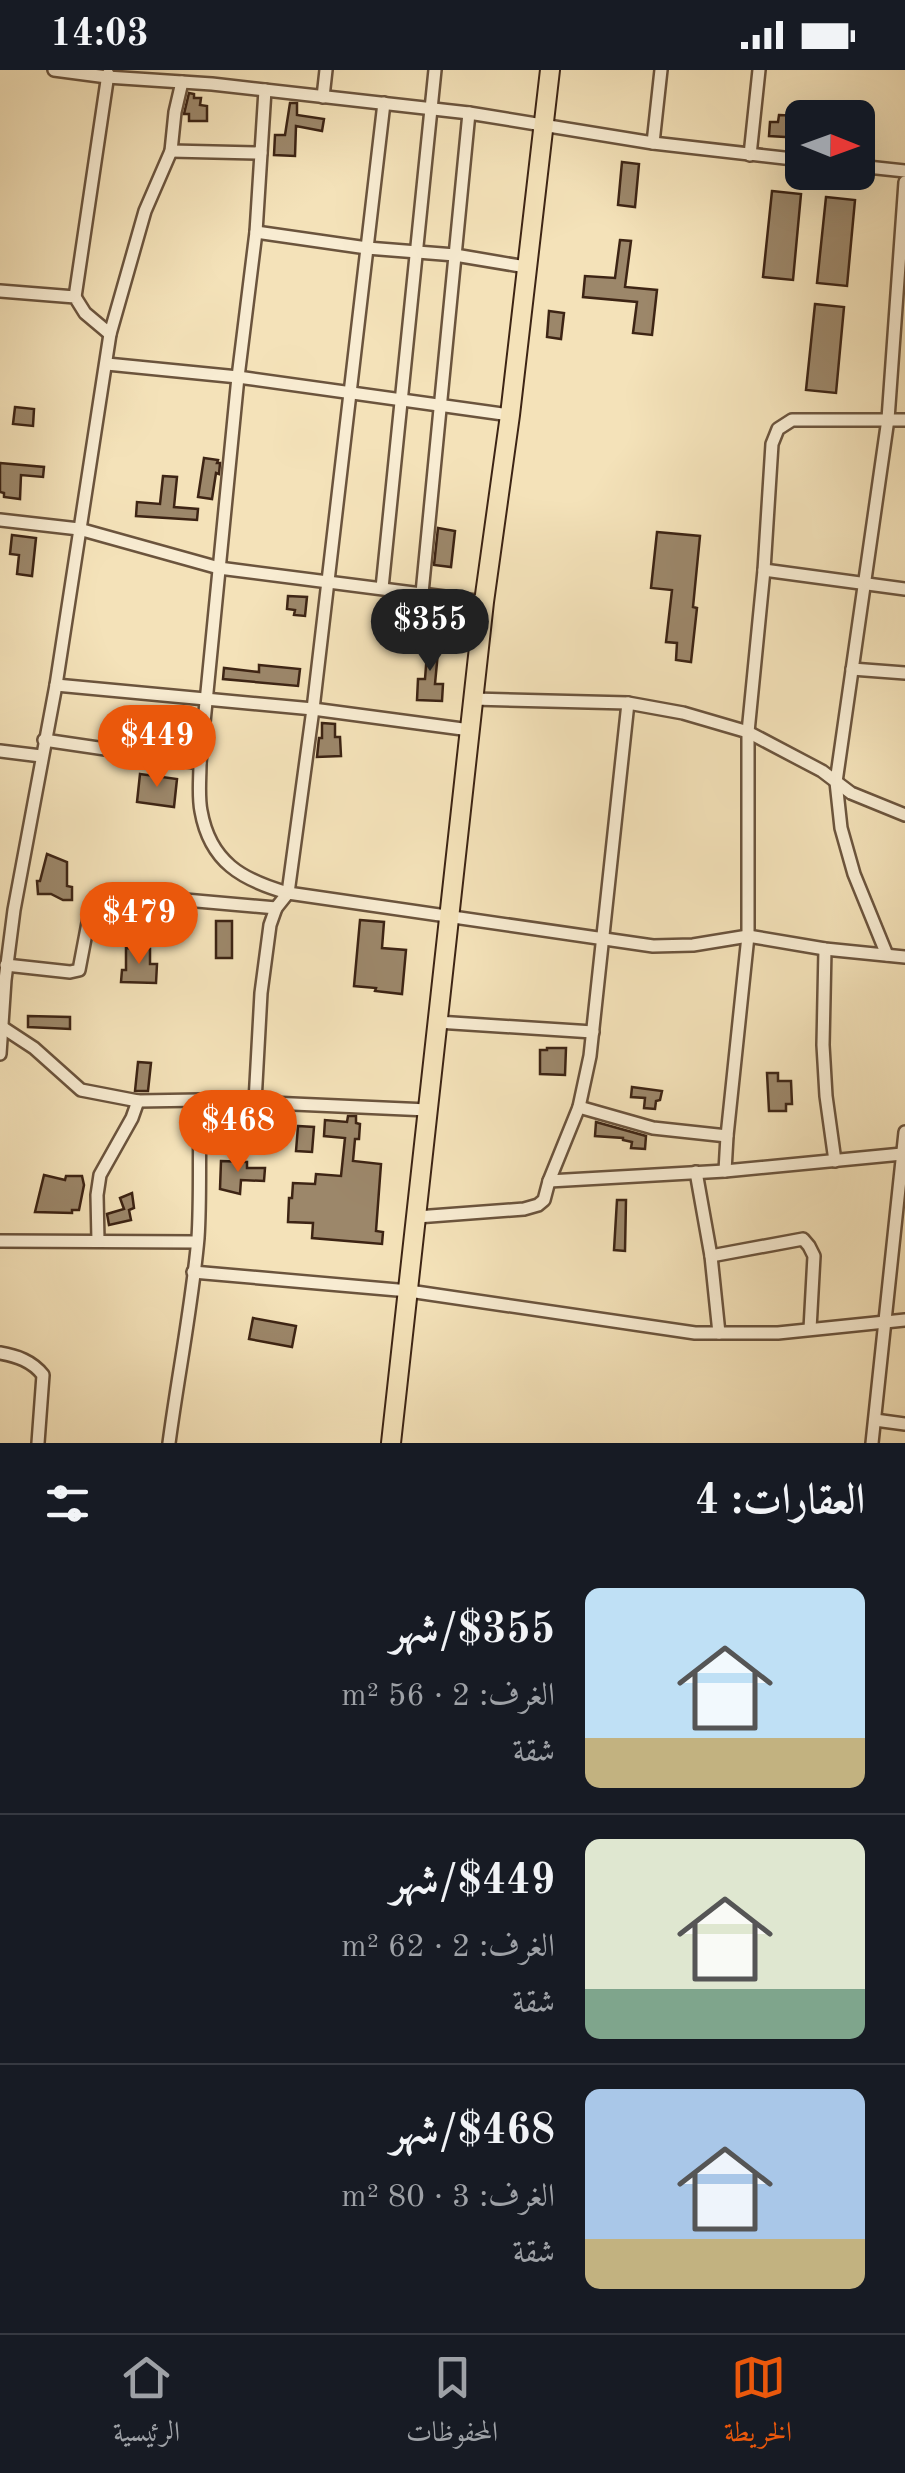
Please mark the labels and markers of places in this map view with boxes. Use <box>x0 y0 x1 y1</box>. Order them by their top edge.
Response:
pin: $355 <box>371 589 489 674</box>
pin: $449 <box>98 705 216 790</box>
pin: $479 <box>80 882 198 967</box>
pin: $468 <box>179 1090 297 1175</box>

